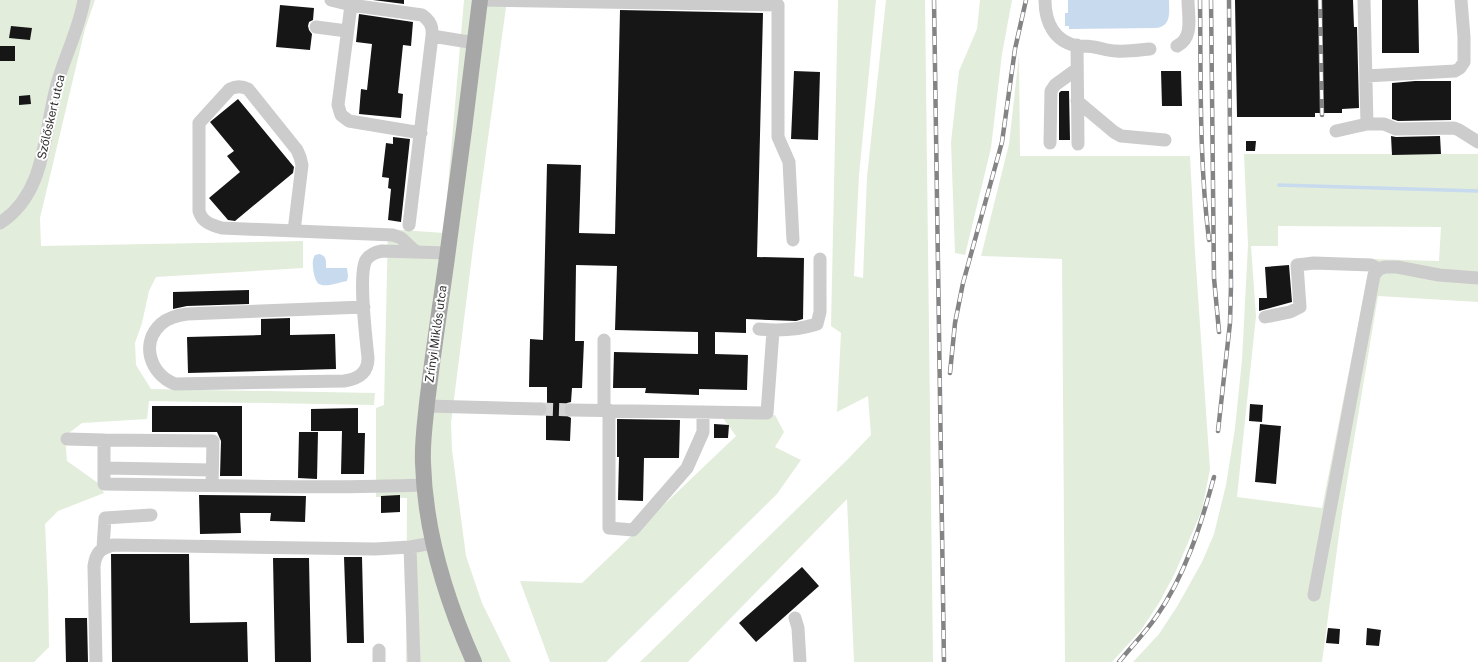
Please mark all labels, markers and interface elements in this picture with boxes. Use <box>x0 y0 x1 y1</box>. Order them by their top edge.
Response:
street label: Szőlőskert utca <box>34 73 68 161</box>
street label: Zrínyi Miklós utca <box>422 284 450 384</box>

